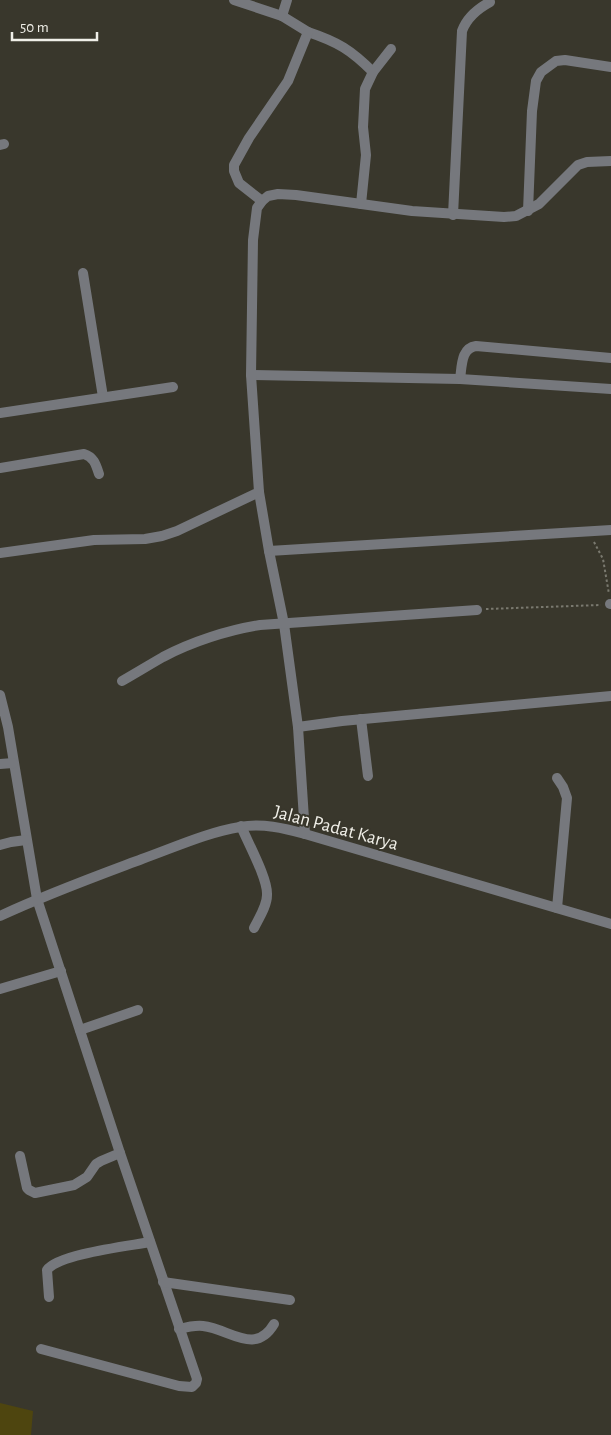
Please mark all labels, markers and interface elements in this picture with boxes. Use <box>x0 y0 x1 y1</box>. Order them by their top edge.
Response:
scale bar <box>12 10 98 42</box>
text: 50 m <box>20 20 49 35</box>
street label: Jalan Padat Karya <box>272 802 401 854</box>

